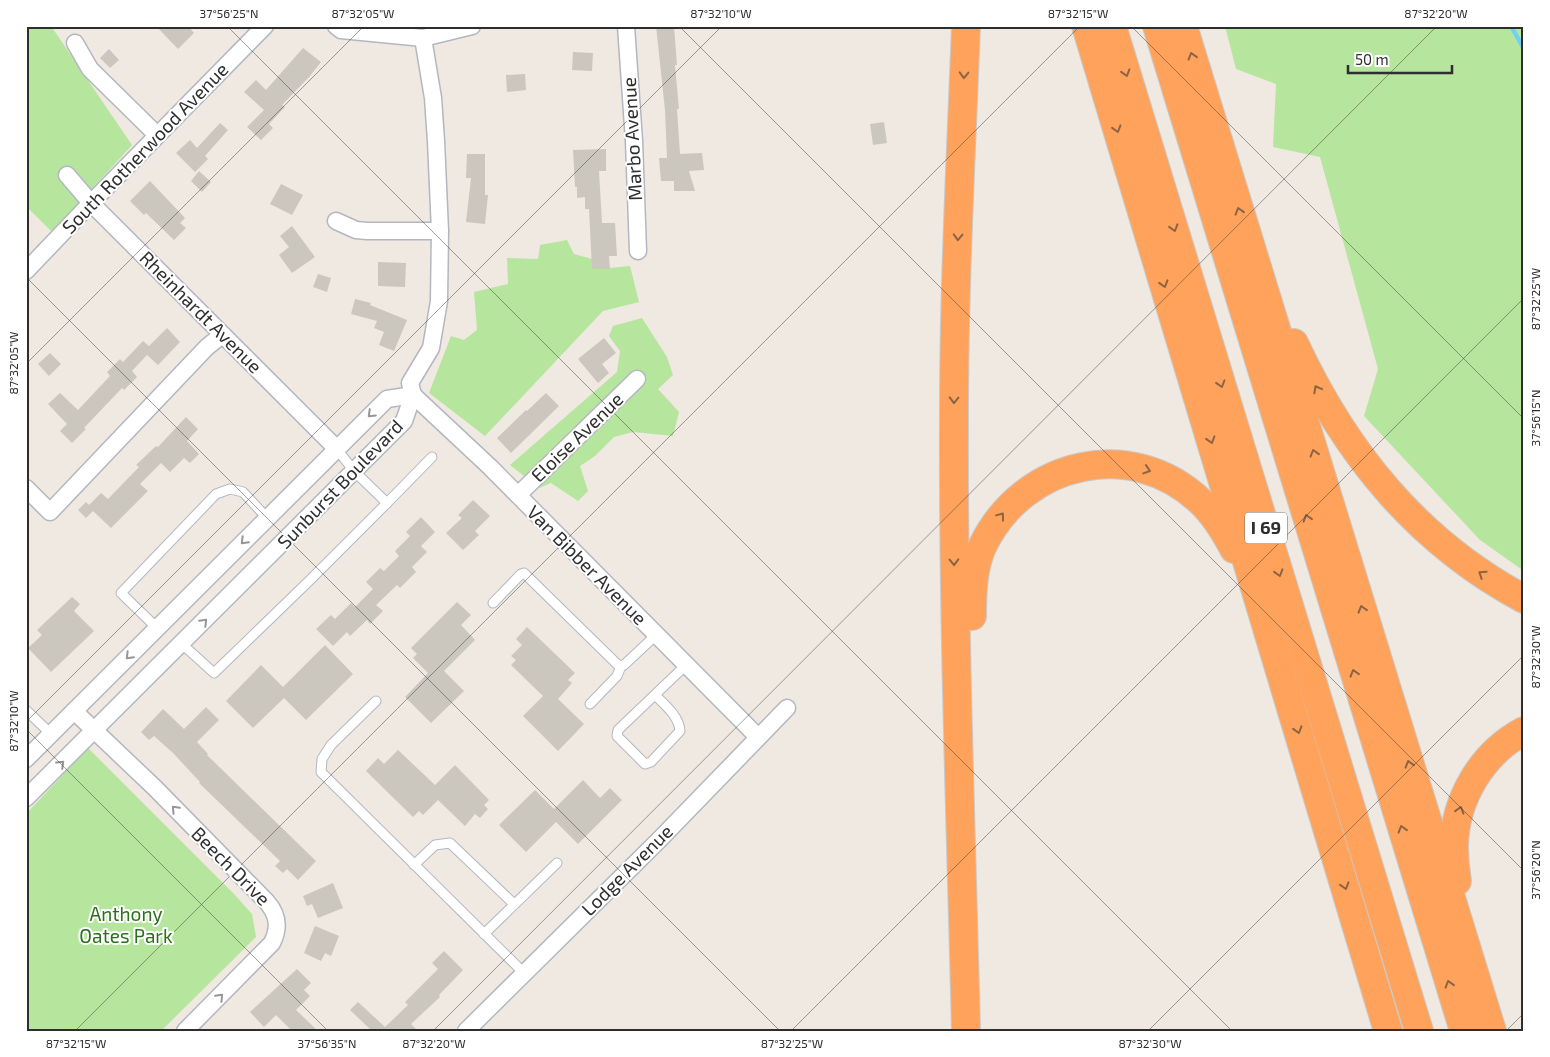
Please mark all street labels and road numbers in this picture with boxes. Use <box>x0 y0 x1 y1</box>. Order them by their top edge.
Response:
street label: South Rotherwood Avenue <box>57 57 232 238</box>
street label: Marbo Avenue <box>617 77 646 201</box>
street label: Rheinhardt Avenue <box>136 246 267 377</box>
street label: Eloise Avenue <box>526 387 627 486</box>
street label: Sunburst Boulevard <box>272 414 407 553</box>
street label: Van Bibber Avenue <box>523 500 652 629</box>
road number: I 69 <box>1245 512 1287 544</box>
street label: Lodge Avenue <box>576 819 677 920</box>
street label: Beech Drive <box>187 822 275 910</box>

